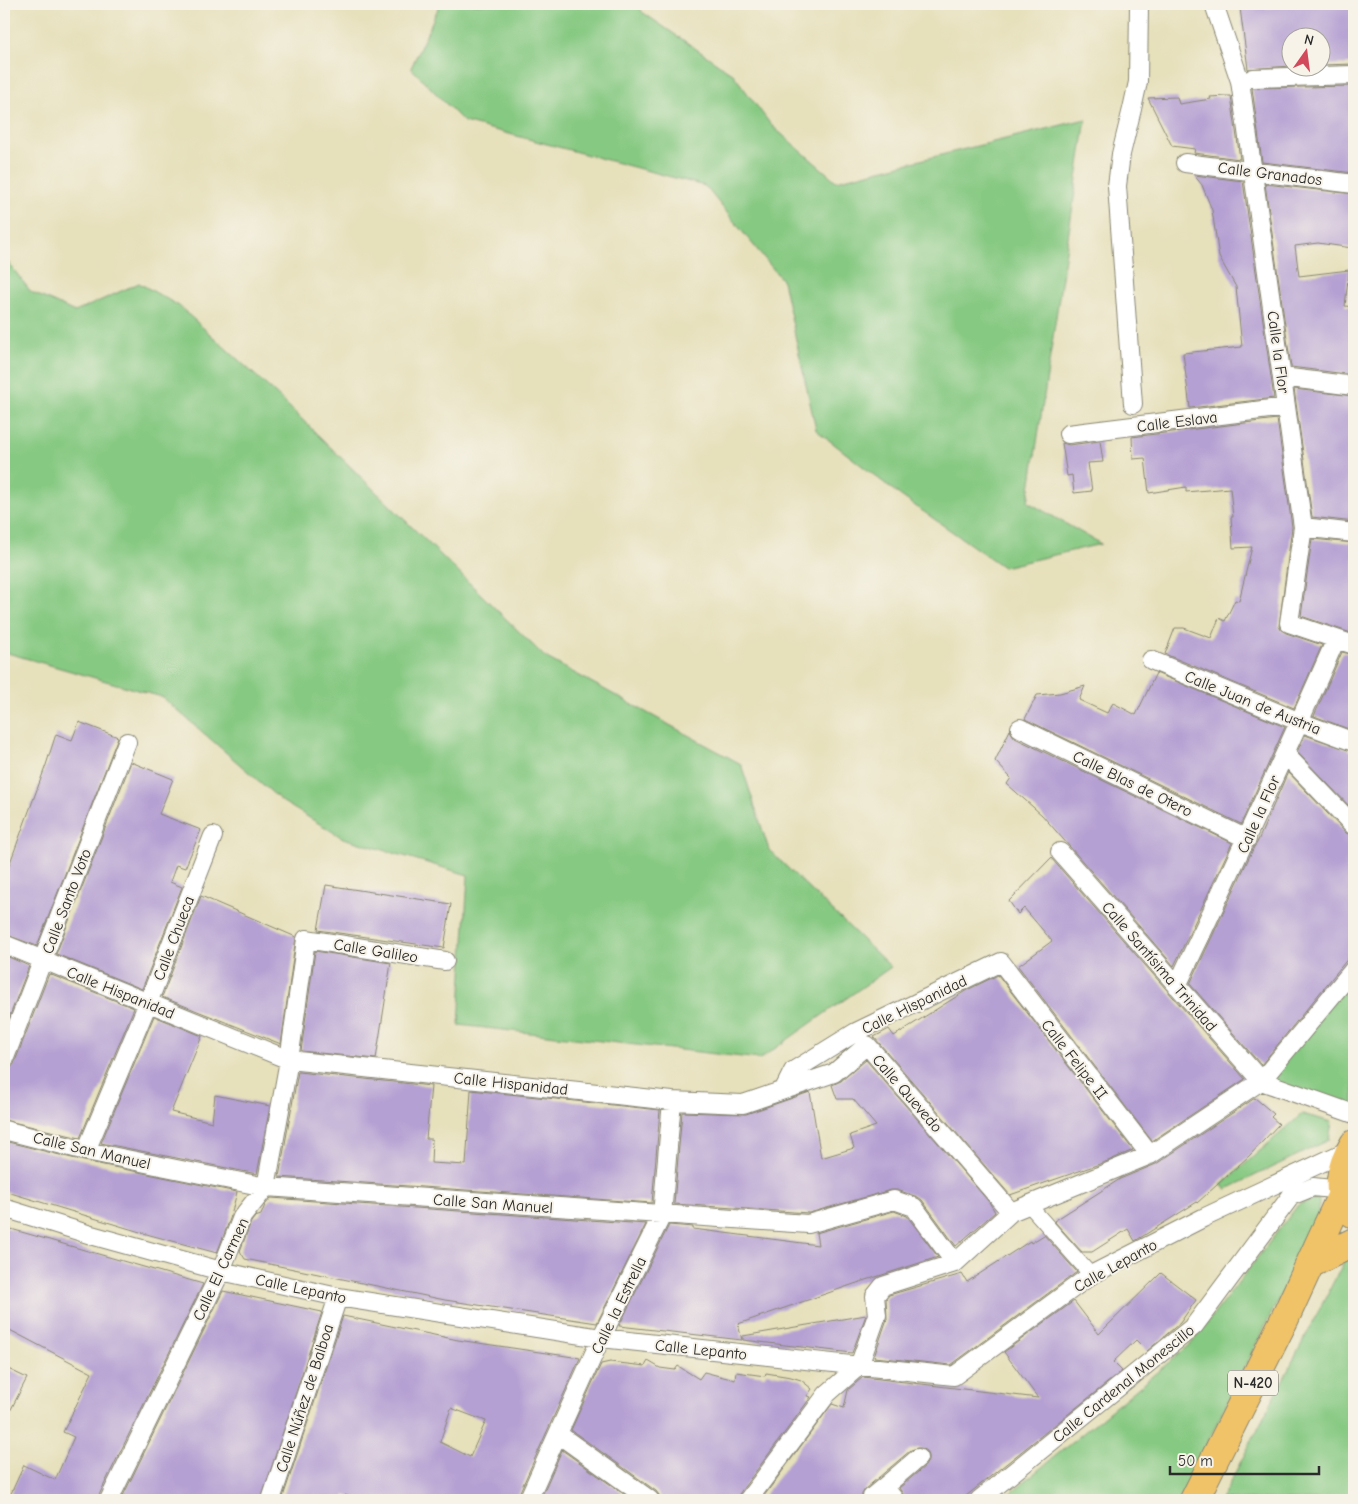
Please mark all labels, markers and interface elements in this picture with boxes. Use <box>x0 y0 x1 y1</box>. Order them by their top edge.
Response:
north arrow <box>1280 28 1330 78</box>
text: N <box>1303 31 1316 49</box>
street label: Calle Granados <box>1217 159 1323 189</box>
street label: Calle la Flor <box>1263 310 1293 395</box>
street label: Calle Eslava <box>1136 408 1218 436</box>
street label: Calle Juan de Austria <box>1182 667 1323 738</box>
street label: Calle Blas de Otero <box>1070 747 1195 821</box>
street label: Calle la Flor <box>1234 772 1284 856</box>
street label: Calle Santo Voto <box>39 846 95 956</box>
street label: Calle Chueca <box>150 894 198 983</box>
street label: Calle Santísima Trinidad <box>1098 898 1220 1035</box>
street label: Calle Galileo <box>332 935 419 967</box>
street label: Calle Hispanidad <box>64 963 177 1023</box>
street label: Calle Hispanidad <box>859 972 970 1038</box>
street label: Calle Felipe II <box>1037 1016 1111 1103</box>
street label: Calle Quevedo <box>869 1051 946 1136</box>
street label: Calle Hispanidad <box>453 1069 569 1099</box>
street label: Calle San Manuel <box>31 1129 152 1173</box>
street label: Calle San Manuel <box>432 1191 553 1217</box>
street label: Calle El Carmen <box>189 1215 253 1324</box>
street label: Calle Lepanto <box>1071 1236 1160 1296</box>
street label: Calle la Estrella <box>588 1254 650 1357</box>
street label: Calle Lepanto <box>254 1271 348 1307</box>
street label: Calle Cardenal Monescillo <box>1049 1321 1198 1446</box>
street label: Calle Núñez de Balboa <box>272 1322 337 1475</box>
street label: Calle Lepanto <box>654 1336 748 1364</box>
road number: N-420 <box>1228 1370 1278 1396</box>
scale bar <box>1170 1444 1319 1476</box>
text: 50 m <box>1178 1452 1213 1470</box>

